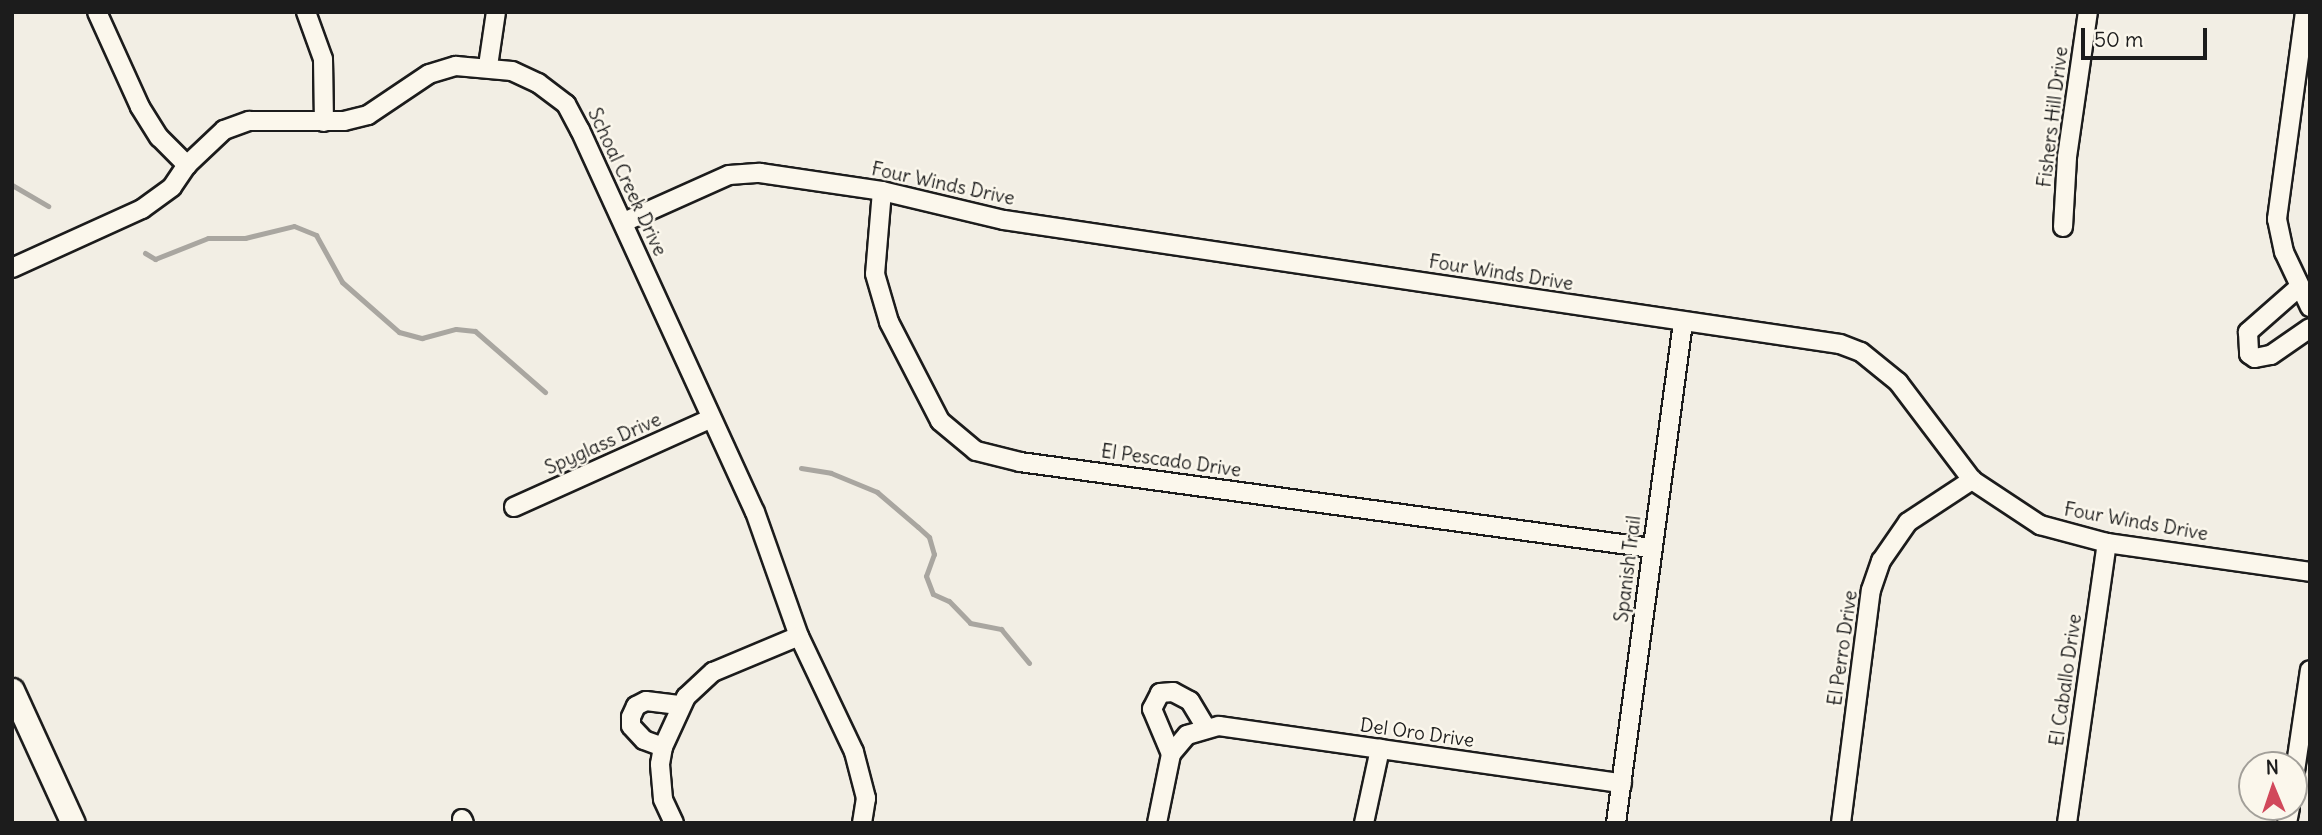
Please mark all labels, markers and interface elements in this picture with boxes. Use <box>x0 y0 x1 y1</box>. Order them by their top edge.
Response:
scale bar <box>2084 14 2210 58</box>
text: 50 m <box>2094 26 2143 53</box>
street label: Fishers Hill Drive <box>2033 45 2073 189</box>
street label: Schoal Creek Drive <box>583 104 671 260</box>
street label: Four Winds Drive <box>869 158 1017 210</box>
street label: Four Winds Drive <box>1427 250 1575 296</box>
street label: Spyglass Drive <box>541 408 665 480</box>
street label: El Pescado Drive <box>1100 440 1242 482</box>
street label: Four Winds Drive <box>2062 498 2210 546</box>
street label: Spanish Trail <box>1610 514 1646 624</box>
street label: El Perro Drive <box>1824 589 1862 707</box>
street label: El Caballo Drive <box>2045 612 2087 748</box>
street label: Del Oro Drive <box>1359 714 1475 752</box>
north arrow <box>2238 751 2308 821</box>
text: N <box>2265 755 2279 779</box>

